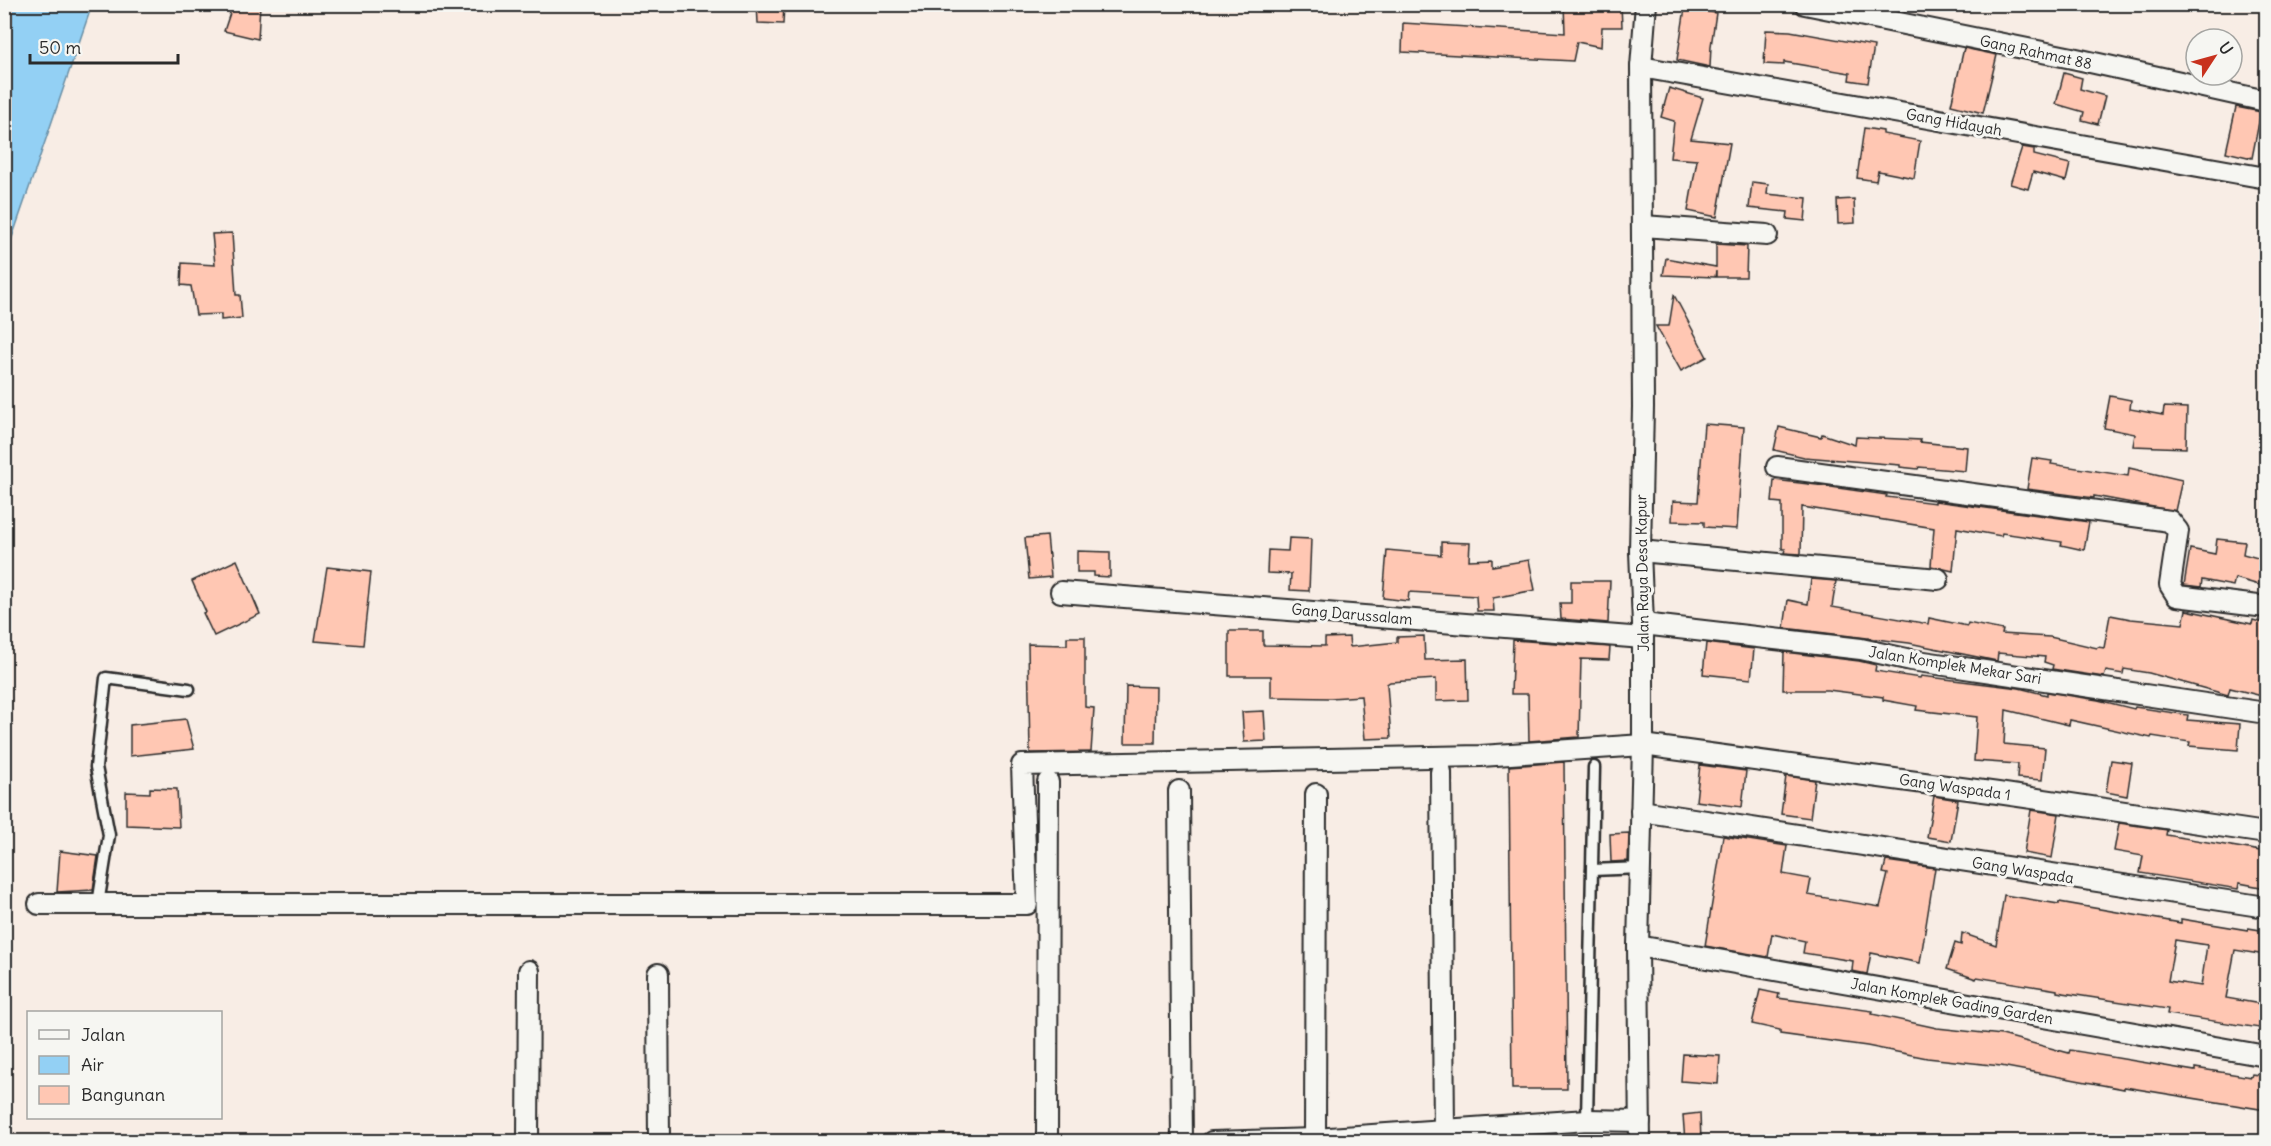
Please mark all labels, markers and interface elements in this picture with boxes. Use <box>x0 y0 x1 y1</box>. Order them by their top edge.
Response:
scale bar <box>30 27 178 65</box>
north arrow <box>2184 27 2244 87</box>
street label: Gang Rahmat 88 <box>1978 31 2094 73</box>
text: 50 m <box>39 36 81 59</box>
text: U <box>2215 38 2237 58</box>
street label: Gang Hidayah <box>1904 104 2004 140</box>
street label: Jalan Raya Desa Kapur <box>1631 494 1653 652</box>
street label: Gang Darussalam <box>1291 599 1413 629</box>
street label: Jalan Komplek Mekar Sari <box>1867 642 2043 688</box>
street label: Gang Waspada 1 <box>1898 770 2012 804</box>
street label: Gang Waspada <box>1971 853 2076 888</box>
street label: Jalan Komplek Gading Garden <box>1849 974 2055 1028</box>
legend <box>27 1011 222 1119</box>
text: Jalan <box>81 1023 125 1046</box>
text: Air <box>81 1053 105 1076</box>
text: Bangunan <box>81 1083 165 1106</box>

